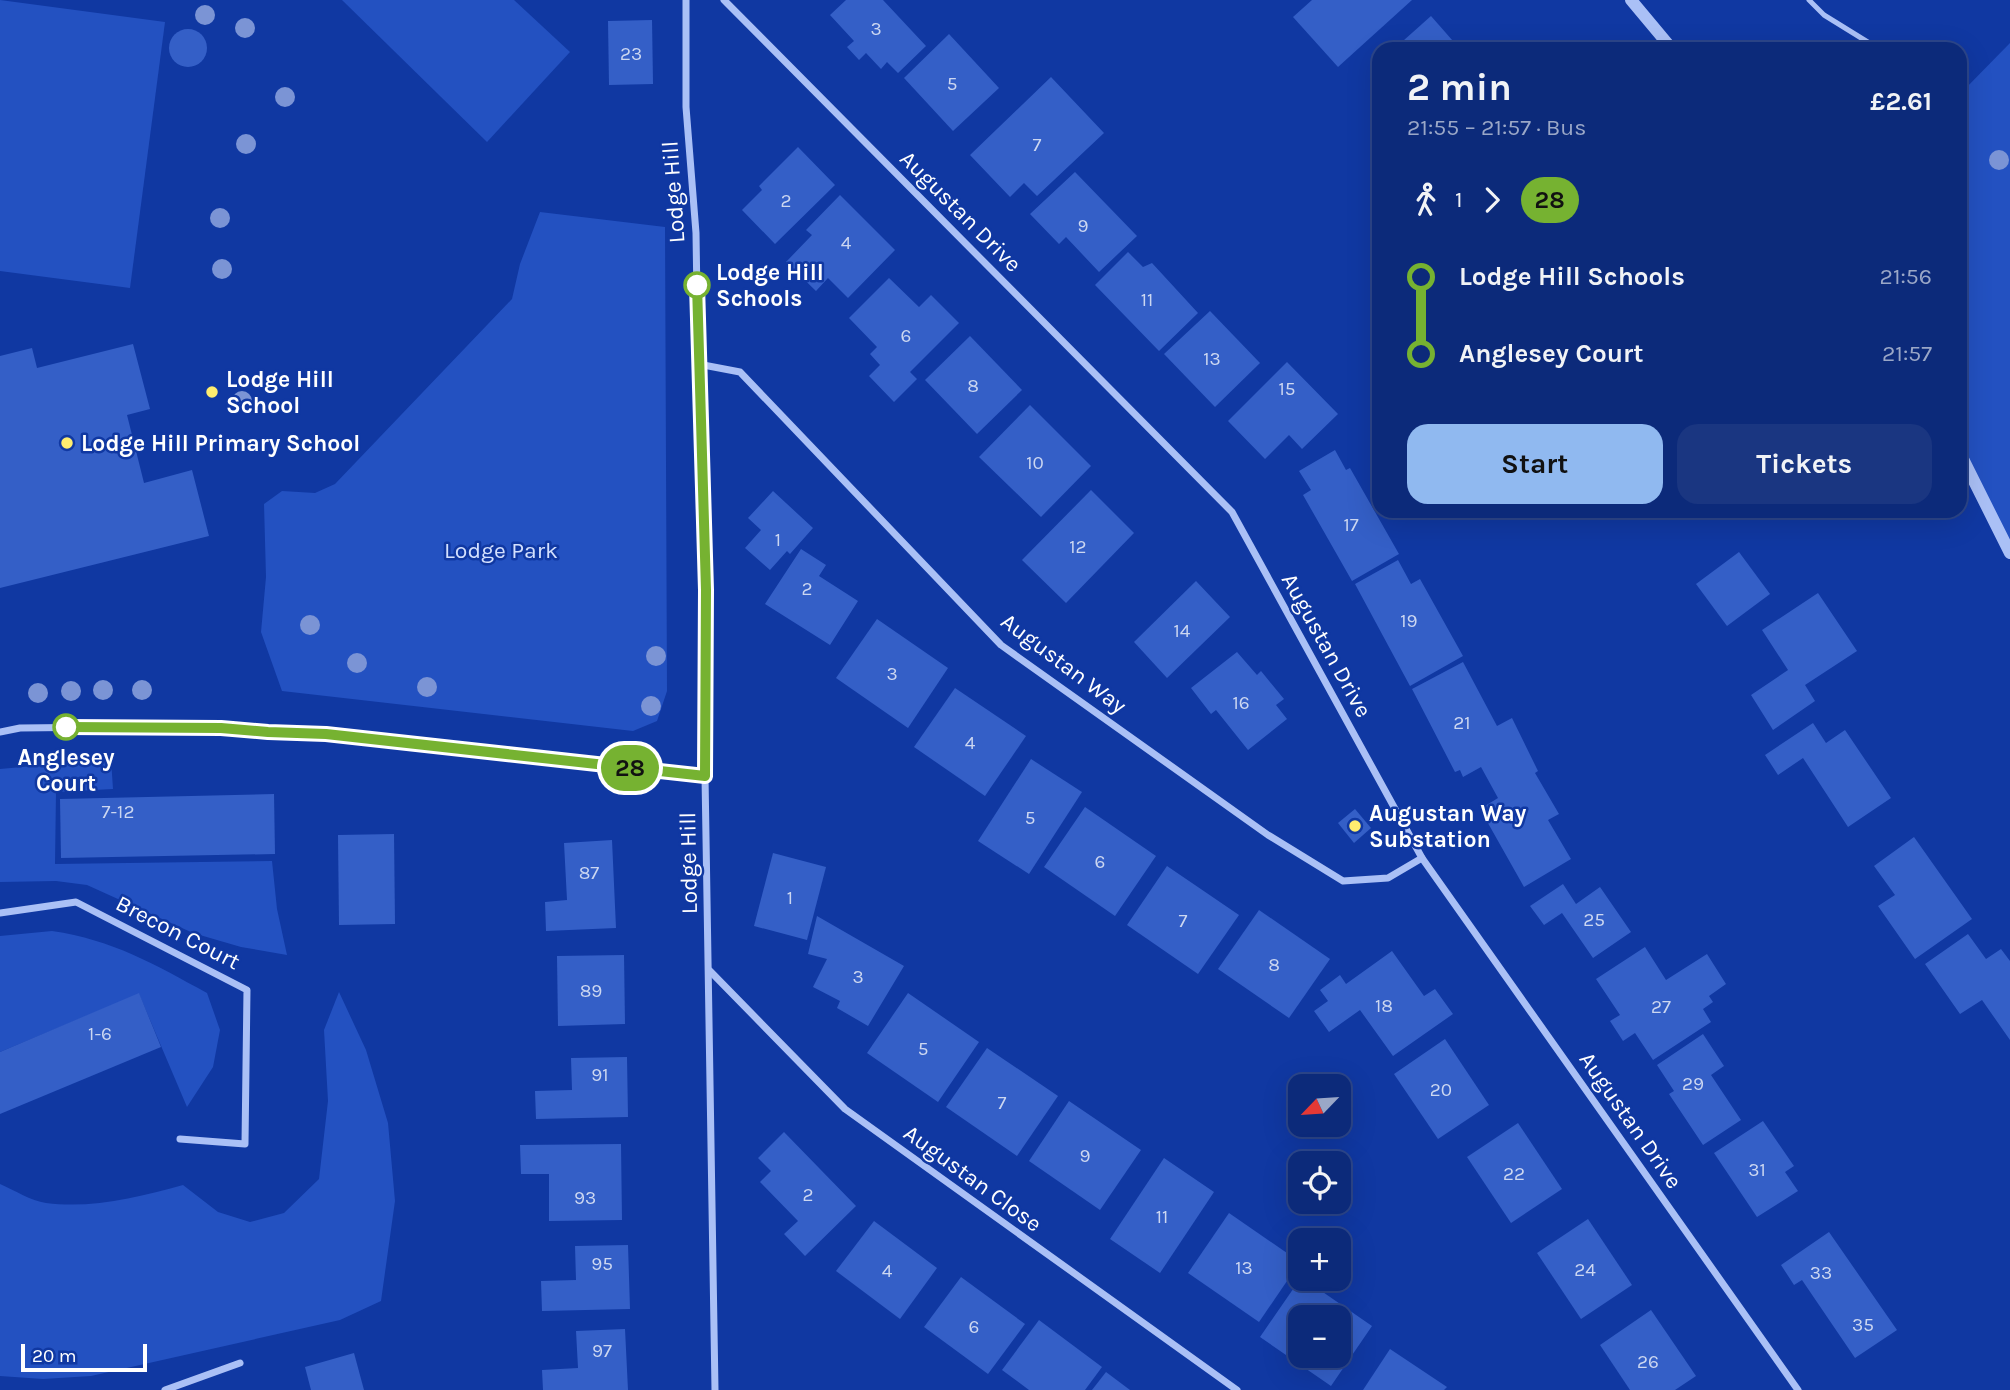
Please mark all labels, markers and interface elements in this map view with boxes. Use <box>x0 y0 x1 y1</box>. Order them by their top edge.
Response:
house number: 3 <box>870 18 882 40</box>
house number: 23 <box>620 43 642 65</box>
text: 2 min <box>1407 65 1512 110</box>
house number: 5 <box>947 73 957 95</box>
text: £2.61 <box>1870 86 1932 117</box>
text: 21:55 – 21:57 · Bus <box>1407 114 1586 141</box>
house number: 7 <box>1033 134 1042 156</box>
street label: Lodge Hill <box>656 140 691 244</box>
street label: Augustan Drive <box>894 145 1027 278</box>
icon: walk <box>1407 181 1445 219</box>
icon: forward <box>1473 181 1511 219</box>
text: 1 <box>1455 186 1463 213</box>
text: 28 <box>1535 186 1565 214</box>
house number: 2 <box>780 190 792 212</box>
house number: 9 <box>1077 215 1089 237</box>
house number: 4 <box>841 232 852 254</box>
place label: Lodge Hill Schools <box>716 259 824 312</box>
text: Lodge Hill Schools <box>1459 261 1685 292</box>
text: 21:56 <box>1880 263 1932 290</box>
marker: Lodge Hill Schools <box>684 272 710 298</box>
house number: 11 <box>1141 289 1153 311</box>
house number: 6 <box>901 325 911 347</box>
text: Anglesey Court <box>1459 338 1643 369</box>
text: 21:57 <box>1882 340 1932 367</box>
house number: 13 <box>1203 348 1221 370</box>
place label: Lodge Hill School <box>226 366 334 419</box>
house number: 8 <box>967 375 979 397</box>
house number: 15 <box>1278 378 1296 400</box>
marker: Lodge Hill School <box>204 384 220 400</box>
button: Start <box>1407 424 1663 504</box>
button: Tickets <box>1677 424 1932 504</box>
place label: Lodge Hill Primary School <box>81 430 360 457</box>
marker: Lodge Hill Primary School <box>59 435 75 451</box>
house number: 10 <box>1026 452 1044 474</box>
house number: 17 <box>1343 514 1359 536</box>
house number: 1 <box>775 529 781 551</box>
house number: 12 <box>1069 536 1087 558</box>
park label: Lodge Park <box>444 537 558 564</box>
street label: Augustan Drive <box>1276 569 1377 722</box>
house number: 2 <box>801 578 813 600</box>
street label: Augustan Way <box>996 607 1132 719</box>
house number: 19 <box>1400 610 1418 632</box>
house number: 14 <box>1174 620 1191 642</box>
house number: 3 <box>886 663 898 685</box>
house number: 16 <box>1232 692 1250 714</box>
house number: 21 <box>1453 712 1471 734</box>
marker: Anglesey Court <box>53 714 79 740</box>
house number: 4 <box>965 732 976 754</box>
place label: Anglesey Court <box>17 744 115 797</box>
line badge: 28 <box>598 745 662 791</box>
text: 28 <box>615 754 645 782</box>
place label: Augustan Way Substation <box>1369 800 1527 853</box>
house number: 7-12 <box>102 801 134 823</box>
house number: 5 <box>1025 807 1035 829</box>
street label: Lodge Hill <box>674 812 703 914</box>
marker: Augustan Way Substation <box>1347 818 1363 834</box>
house number: 6 <box>1095 851 1105 873</box>
house number: 87 <box>579 862 599 884</box>
house number: 1 <box>787 887 793 909</box>
street label: Brecon Court <box>111 890 245 975</box>
house number: 25 <box>1583 909 1605 931</box>
house number: 7 <box>1179 910 1188 932</box>
house number: 8 <box>1268 954 1280 976</box>
house number: 3 <box>852 966 864 988</box>
house number: 89 <box>580 980 602 1002</box>
house number: 18 <box>1375 995 1393 1017</box>
house number: 27 <box>1651 996 1671 1018</box>
house number: 1-6 <box>88 1023 112 1045</box>
house number: 5 <box>918 1038 928 1060</box>
street label: Augustan Drive <box>1573 1047 1688 1194</box>
house number: 91 <box>591 1064 609 1086</box>
house number: 29 <box>1682 1073 1704 1095</box>
north arrow <box>1288 1074 1351 1138</box>
map controls <box>1288 1074 1351 1368</box>
house number: 20 <box>1430 1079 1452 1101</box>
house number: 7 <box>998 1092 1007 1114</box>
street label: Augustan Close <box>899 1119 1047 1237</box>
house number: 9 <box>1079 1145 1091 1167</box>
button: locate <box>1288 1151 1351 1214</box>
house number: 31 <box>1748 1159 1766 1181</box>
house number: 22 <box>1503 1163 1525 1185</box>
house number: 2 <box>802 1184 814 1206</box>
house number: 93 <box>574 1187 596 1209</box>
house number: 11 <box>1156 1206 1168 1228</box>
button: + <box>1288 1228 1351 1291</box>
house number: 95 <box>591 1253 613 1275</box>
house number: 13 <box>1235 1257 1253 1279</box>
house number: 24 <box>1574 1259 1596 1281</box>
house number: 4 <box>882 1260 893 1282</box>
house number: 33 <box>1810 1262 1832 1284</box>
button: − <box>1288 1305 1351 1368</box>
house number: 35 <box>1852 1314 1874 1336</box>
house number: 6 <box>969 1316 979 1338</box>
house number: 97 <box>592 1340 612 1362</box>
scale bar <box>21 1341 147 1373</box>
text: 20 m <box>32 1345 77 1367</box>
house number: 26 <box>1637 1351 1659 1373</box>

